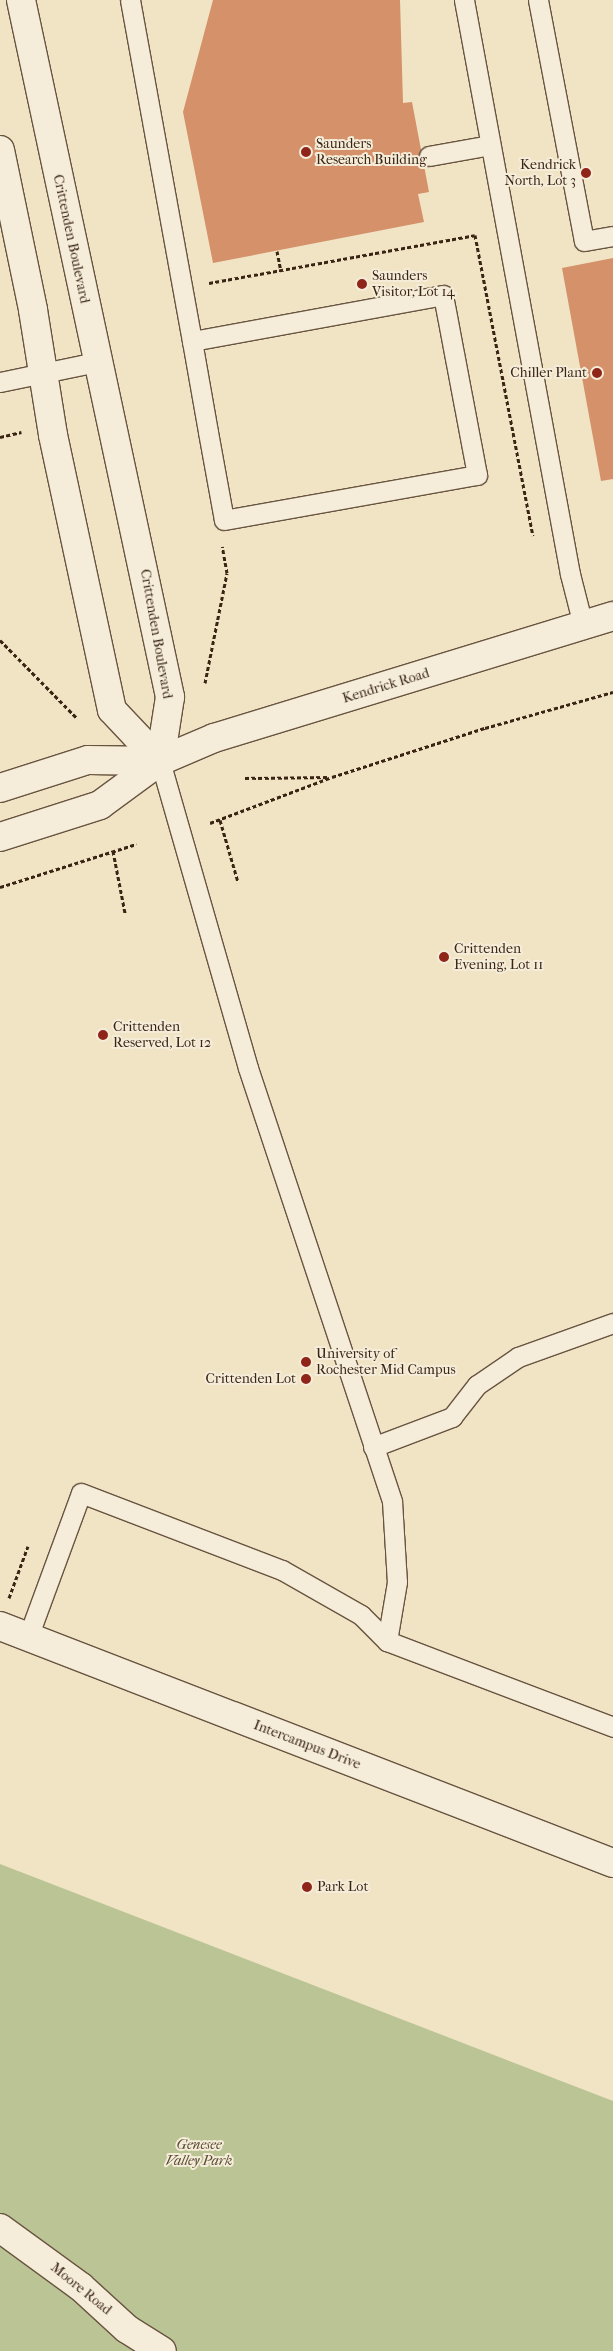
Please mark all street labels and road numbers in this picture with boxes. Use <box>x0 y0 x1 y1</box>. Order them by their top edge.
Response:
street label: Crittenden Boulevard <box>49 173 93 305</box>
street label: Crittenden Boulevard <box>136 568 176 700</box>
street label: Kendrick Road <box>340 665 432 707</box>
street label: Intercampus Drive <box>251 1717 363 1773</box>
street label: Moore Road <box>47 2259 115 2319</box>

